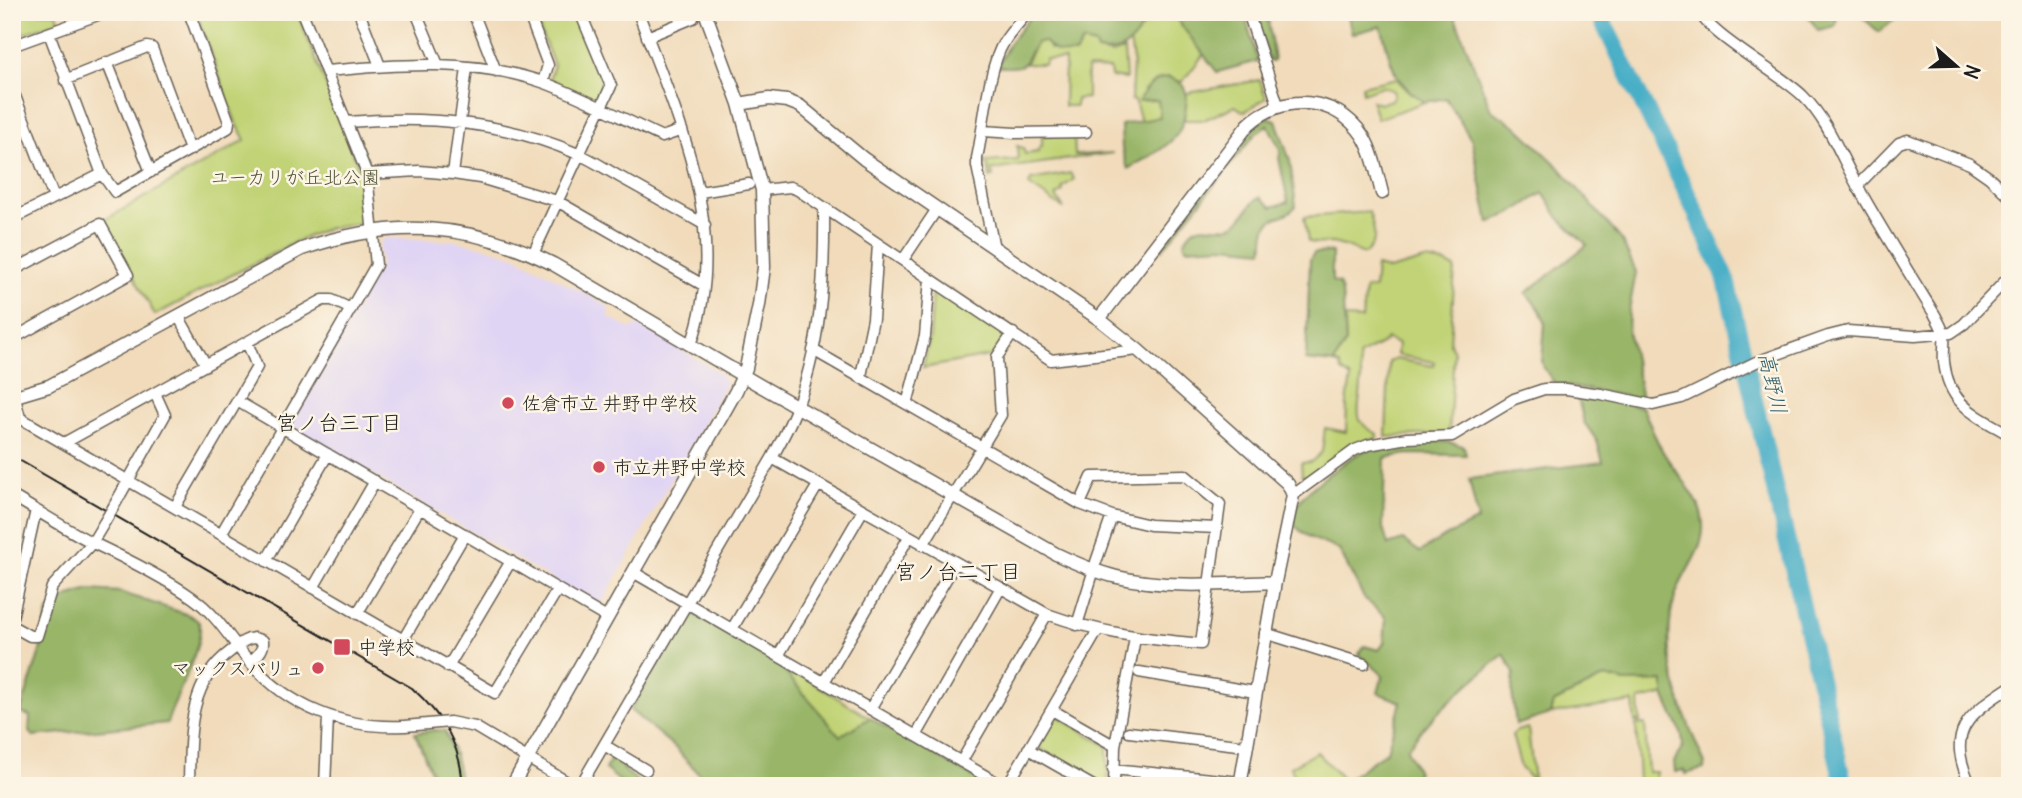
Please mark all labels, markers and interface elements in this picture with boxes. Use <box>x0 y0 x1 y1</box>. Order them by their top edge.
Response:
north arrow <box>1920 32 1990 102</box>
text: N <box>1958 62 1985 82</box>
park label: ユーカリが丘北公園 <box>210 165 380 189</box>
water label: 高野川 <box>1753 349 1793 417</box>
place label: 佐倉市立 井野中学校 <box>522 391 698 415</box>
marker: 佐倉市立 井野中学校 <box>500 395 516 411</box>
district label: 宮ノ台三丁目 <box>276 409 402 436</box>
place label: 市立井野中学校 <box>613 455 746 479</box>
marker: 市立井野中学校 <box>591 459 607 475</box>
district label: 宮ノ台二丁目 <box>895 558 1021 585</box>
place label: 中学校 <box>358 635 415 659</box>
marker: 中学校 <box>332 637 352 657</box>
place label: マックスバリュ <box>171 656 304 680</box>
marker: マックスバリュ <box>310 660 326 676</box>

